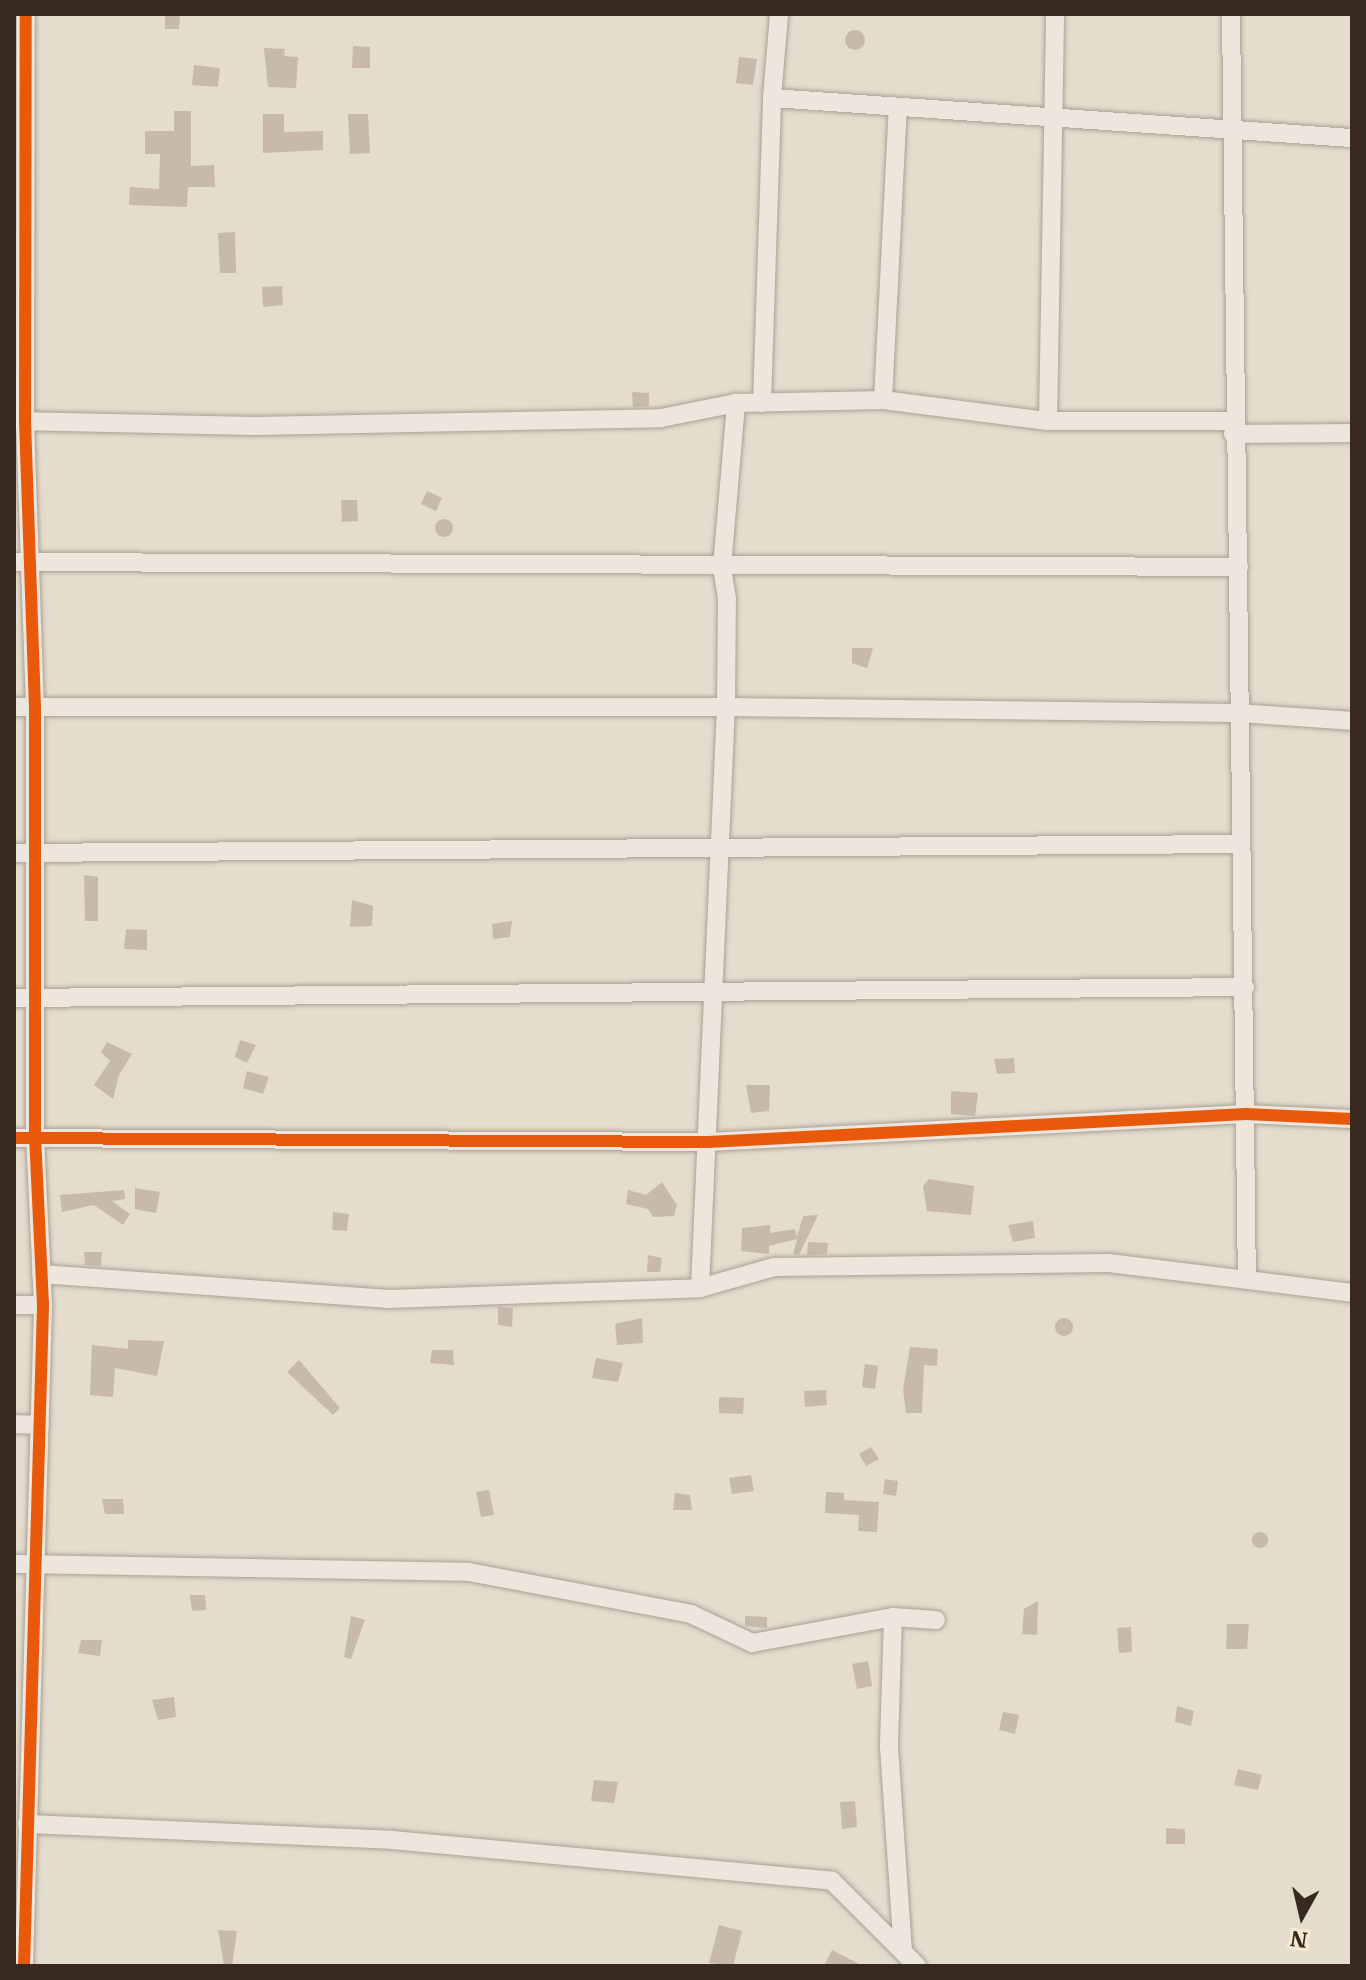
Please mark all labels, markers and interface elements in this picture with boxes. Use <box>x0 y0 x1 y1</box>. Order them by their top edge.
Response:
north arrow <box>1262 1876 1342 1956</box>
text: N <box>1288 1925 1309 1956</box>

